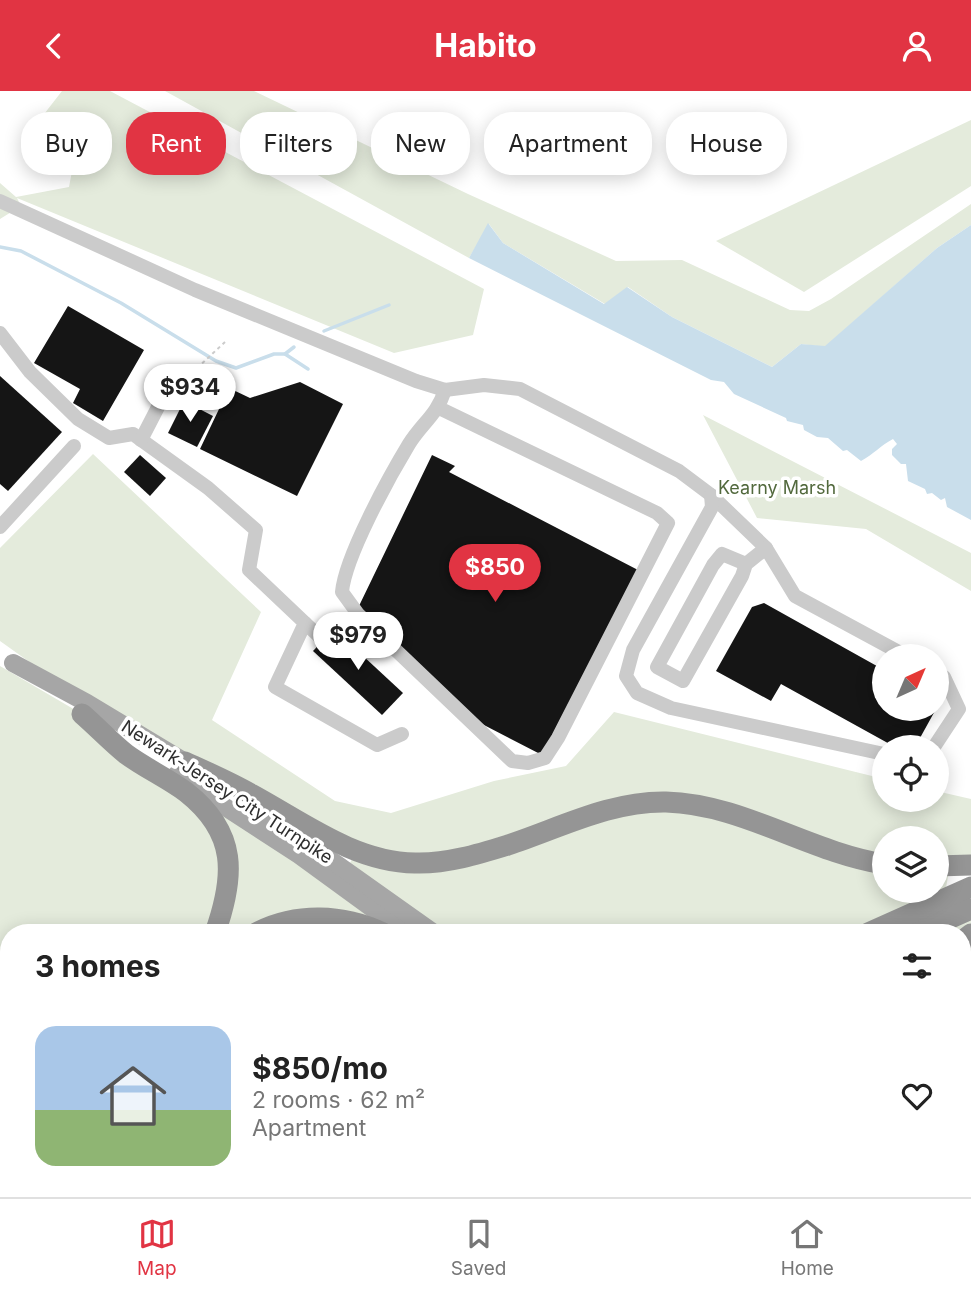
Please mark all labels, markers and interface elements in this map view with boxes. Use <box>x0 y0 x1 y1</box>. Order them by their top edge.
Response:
text: Habito <box>434 26 537 65</box>
icon: back <box>35 27 73 65</box>
icon: person <box>898 27 936 65</box>
chip: Buy <box>21 112 112 175</box>
chip: Rent <box>126 112 226 175</box>
chip: Filters <box>240 112 357 175</box>
chip: New <box>371 112 470 175</box>
chip: Apartment <box>484 112 652 175</box>
chip: House <box>666 112 787 175</box>
pin: $934 <box>149 365 231 424</box>
text: $934 <box>160 373 220 401</box>
park label: Kearny Marsh <box>718 477 836 498</box>
pin: $850 <box>454 545 536 604</box>
text: $850 <box>465 553 525 581</box>
pin: $979 <box>317 613 399 672</box>
text: $979 <box>329 621 387 649</box>
north arrow <box>872 644 948 721</box>
map controls <box>872 644 949 903</box>
street label: Newark-Jersey City Turnpike <box>118 715 337 868</box>
button: locate <box>872 735 949 812</box>
button: layers <box>872 826 949 903</box>
icon: filters <box>898 947 936 985</box>
text: 3 homes <box>35 948 161 984</box>
text: $850/mo <box>252 1050 388 1086</box>
icon: home <box>91 1054 175 1138</box>
icon: heart <box>898 1077 936 1115</box>
text: 2 rooms · 62 m² <box>252 1086 425 1114</box>
text: Apartment <box>252 1114 366 1142</box>
tab: Map <box>137 1215 177 1280</box>
tab: Saved <box>451 1215 506 1280</box>
tab: Home <box>781 1215 834 1280</box>

